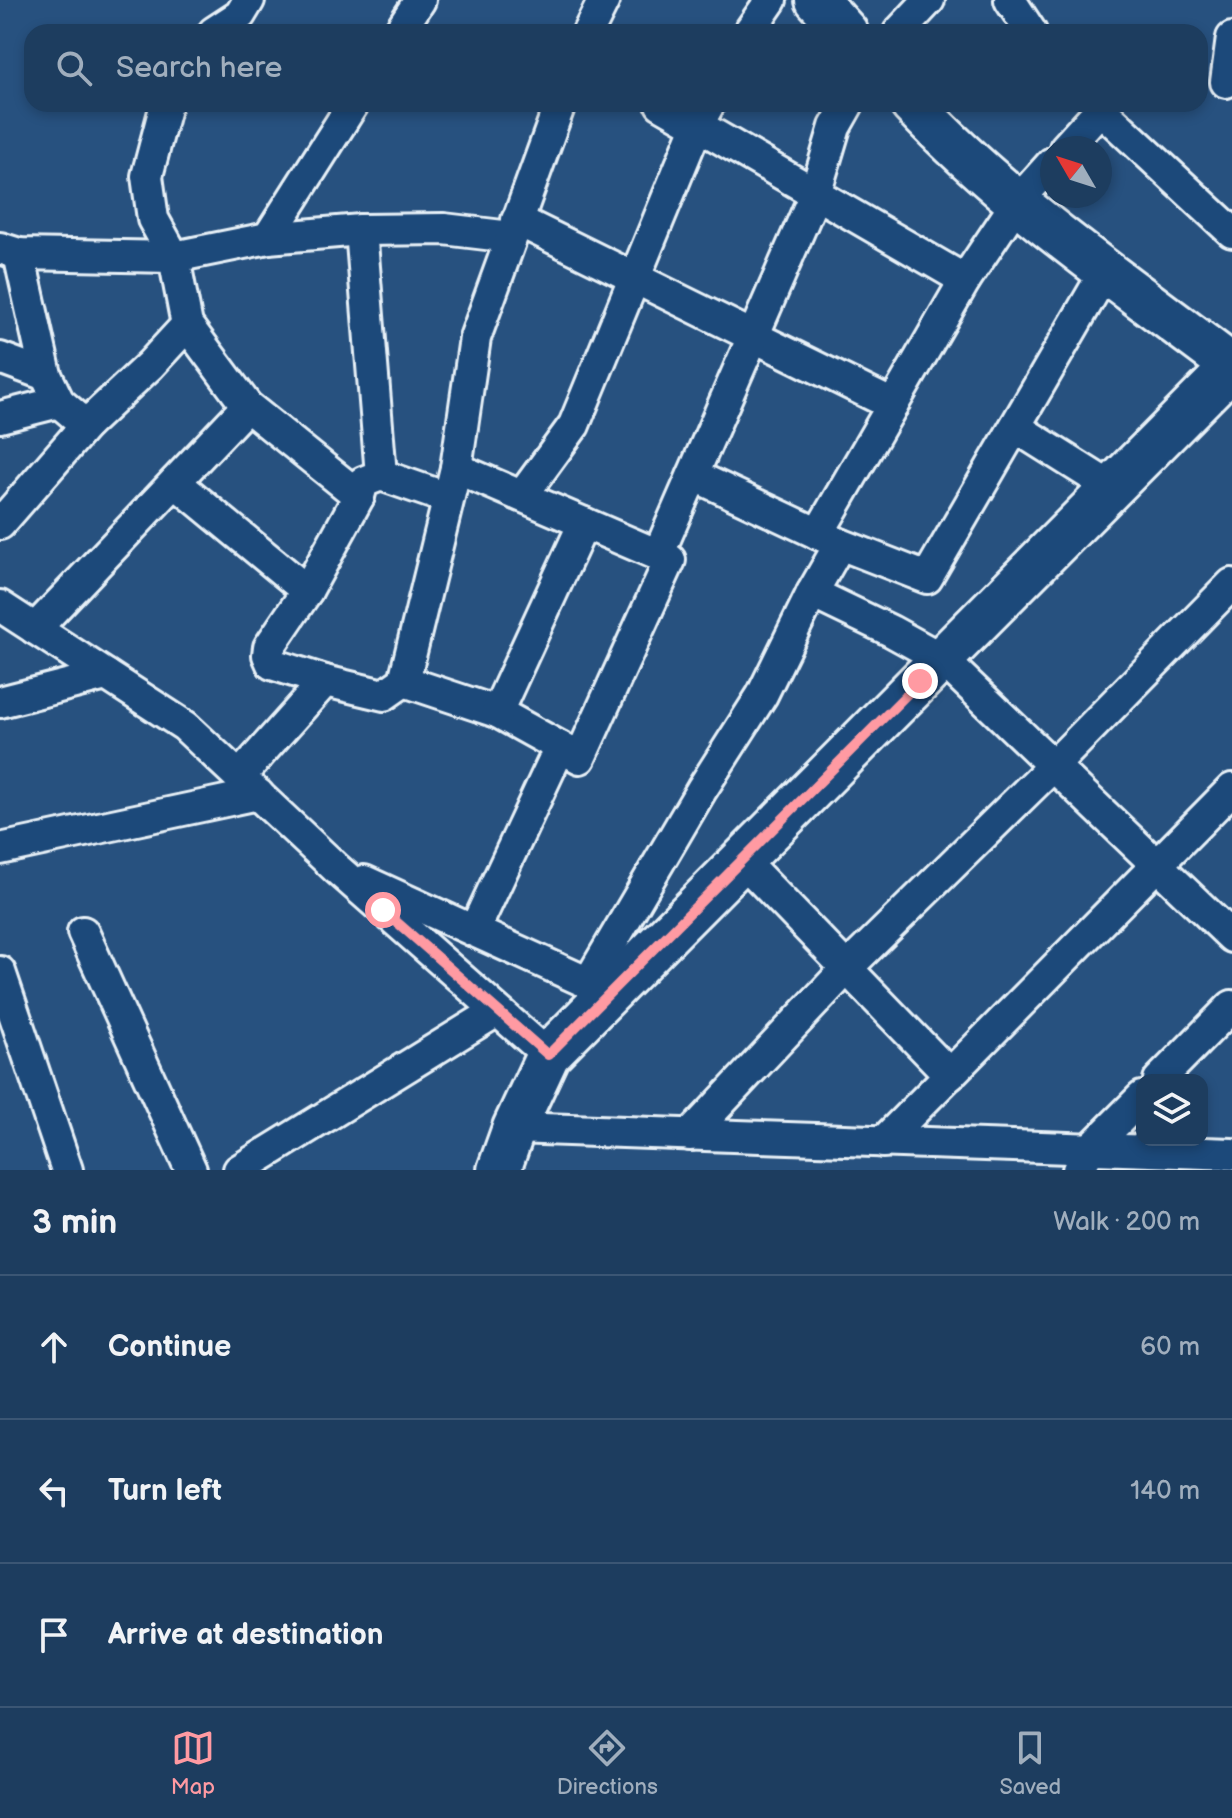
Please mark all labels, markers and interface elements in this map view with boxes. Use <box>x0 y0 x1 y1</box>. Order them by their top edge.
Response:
search box <box>24 24 1208 112</box>
icon: search <box>52 46 96 90</box>
text: Search here <box>116 50 282 86</box>
north arrow <box>1040 136 1112 208</box>
route end <box>902 663 938 699</box>
route start <box>365 892 401 928</box>
map controls <box>1136 1074 1208 1146</box>
button: layers <box>1136 1074 1208 1146</box>
text: 3 min <box>32 1202 117 1243</box>
text: Walk · 200 m <box>1053 1207 1200 1238</box>
icon: ahead <box>32 1325 76 1369</box>
text: Continue <box>108 1329 231 1365</box>
text: 60 m <box>1140 1332 1200 1363</box>
icon: left <box>32 1469 76 1513</box>
text: Turn left <box>108 1473 222 1509</box>
text: 140 m <box>1130 1476 1200 1507</box>
icon: arrive <box>32 1613 76 1657</box>
text: Arrive at destination <box>108 1617 384 1653</box>
tab: Map <box>171 1726 215 1801</box>
tab: Directions <box>557 1726 658 1801</box>
tab: Saved <box>999 1726 1061 1801</box>

